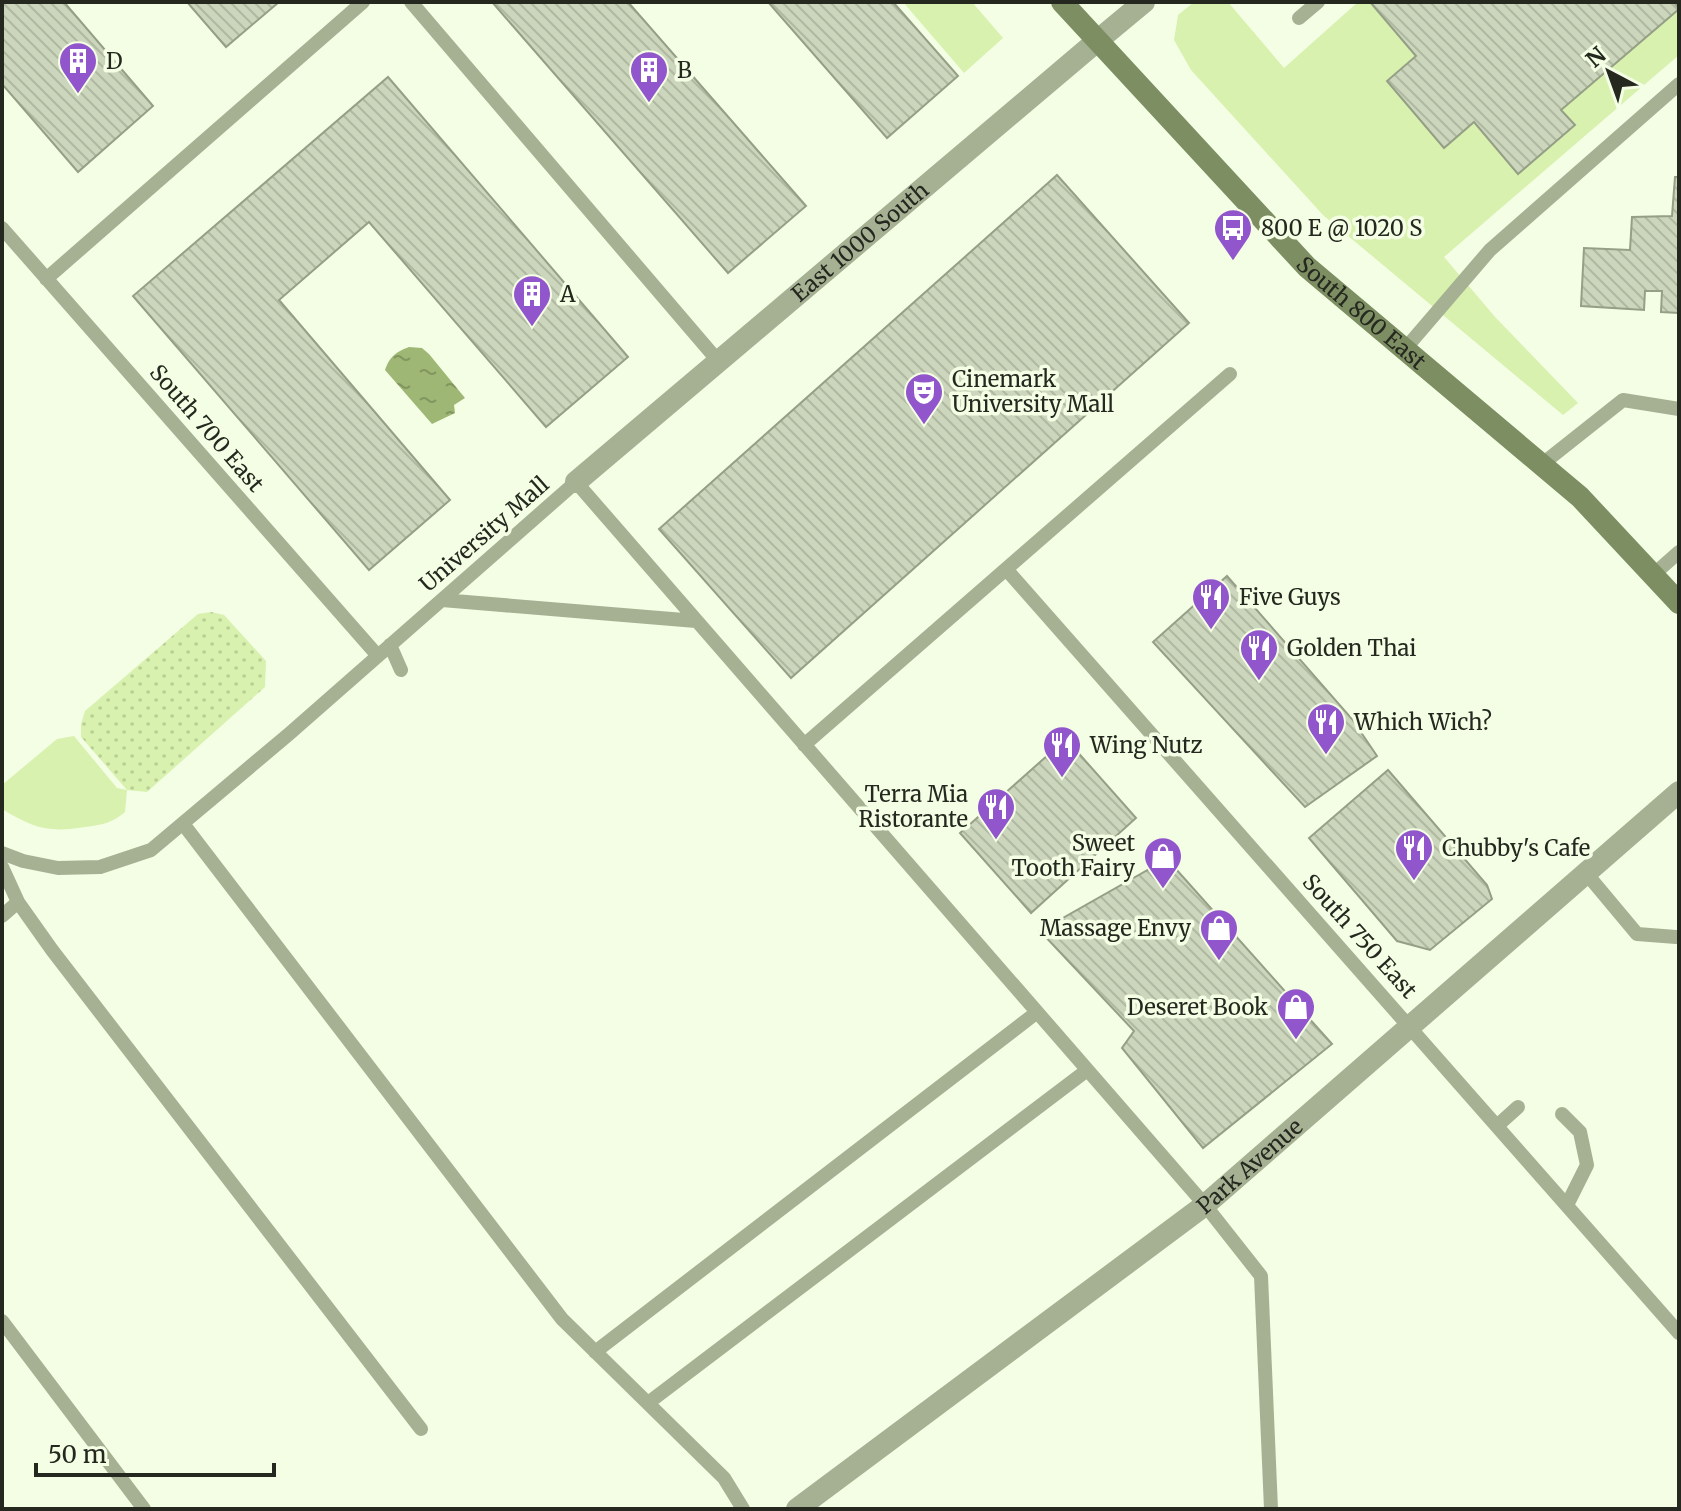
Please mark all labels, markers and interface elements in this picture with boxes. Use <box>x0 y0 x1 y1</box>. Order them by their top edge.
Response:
north arrow <box>1569 32 1649 112</box>
building icon: D <box>57 40 99 95</box>
text: N <box>1580 40 1612 73</box>
place label: D <box>106 47 123 75</box>
building icon: B <box>628 49 670 104</box>
place label: B <box>677 56 692 84</box>
street label: East 1000 South <box>786 175 935 308</box>
bus stop icon: 800 E @ 1020 S <box>1212 207 1254 262</box>
place label: 800 E @ 1020 S <box>1261 214 1422 242</box>
street label: South 800 East <box>1290 251 1432 376</box>
building icon: A <box>511 273 553 328</box>
place label: A <box>559 280 576 308</box>
street label: South 700 East <box>144 359 270 498</box>
place label: Cinemark University Mall <box>952 365 1114 418</box>
theatre icon: Cinemark University Mall <box>903 371 945 426</box>
street label: University Mall <box>414 470 554 598</box>
restaurant icon: Five Guys <box>1190 576 1232 631</box>
place label: Five Guys <box>1239 583 1341 611</box>
restaurant icon: Golden Thai <box>1238 627 1280 682</box>
place label: Golden Thai <box>1287 634 1416 662</box>
restaurant icon: Which Wich? <box>1305 701 1347 756</box>
place label: Which Wich? <box>1353 708 1492 736</box>
restaurant icon: Wing Nutz <box>1041 724 1083 779</box>
place label: Wing Nutz <box>1089 731 1203 759</box>
place label: Terra Mia Ristorante <box>859 780 968 833</box>
restaurant icon: Terra Mia Ristorante <box>975 786 1017 841</box>
restaurant icon: Chubby's Cafe <box>1393 827 1435 882</box>
place label: Sweet Tooth Fairy <box>1011 829 1135 882</box>
place label: Chubby's Cafe <box>1442 834 1590 862</box>
shop icon: Sweet Tooth Fairy <box>1142 835 1184 890</box>
street label: South 750 East <box>1297 868 1423 1004</box>
shop icon: Massage Envy <box>1198 907 1240 962</box>
place label: Massage Envy <box>1040 914 1191 942</box>
shop icon: Deseret Book <box>1275 986 1317 1041</box>
place label: Deseret Book <box>1127 993 1268 1021</box>
street label: Park Avenue <box>1191 1112 1308 1220</box>
scale bar <box>36 1427 274 1477</box>
text: 50 m <box>48 1439 107 1470</box>

